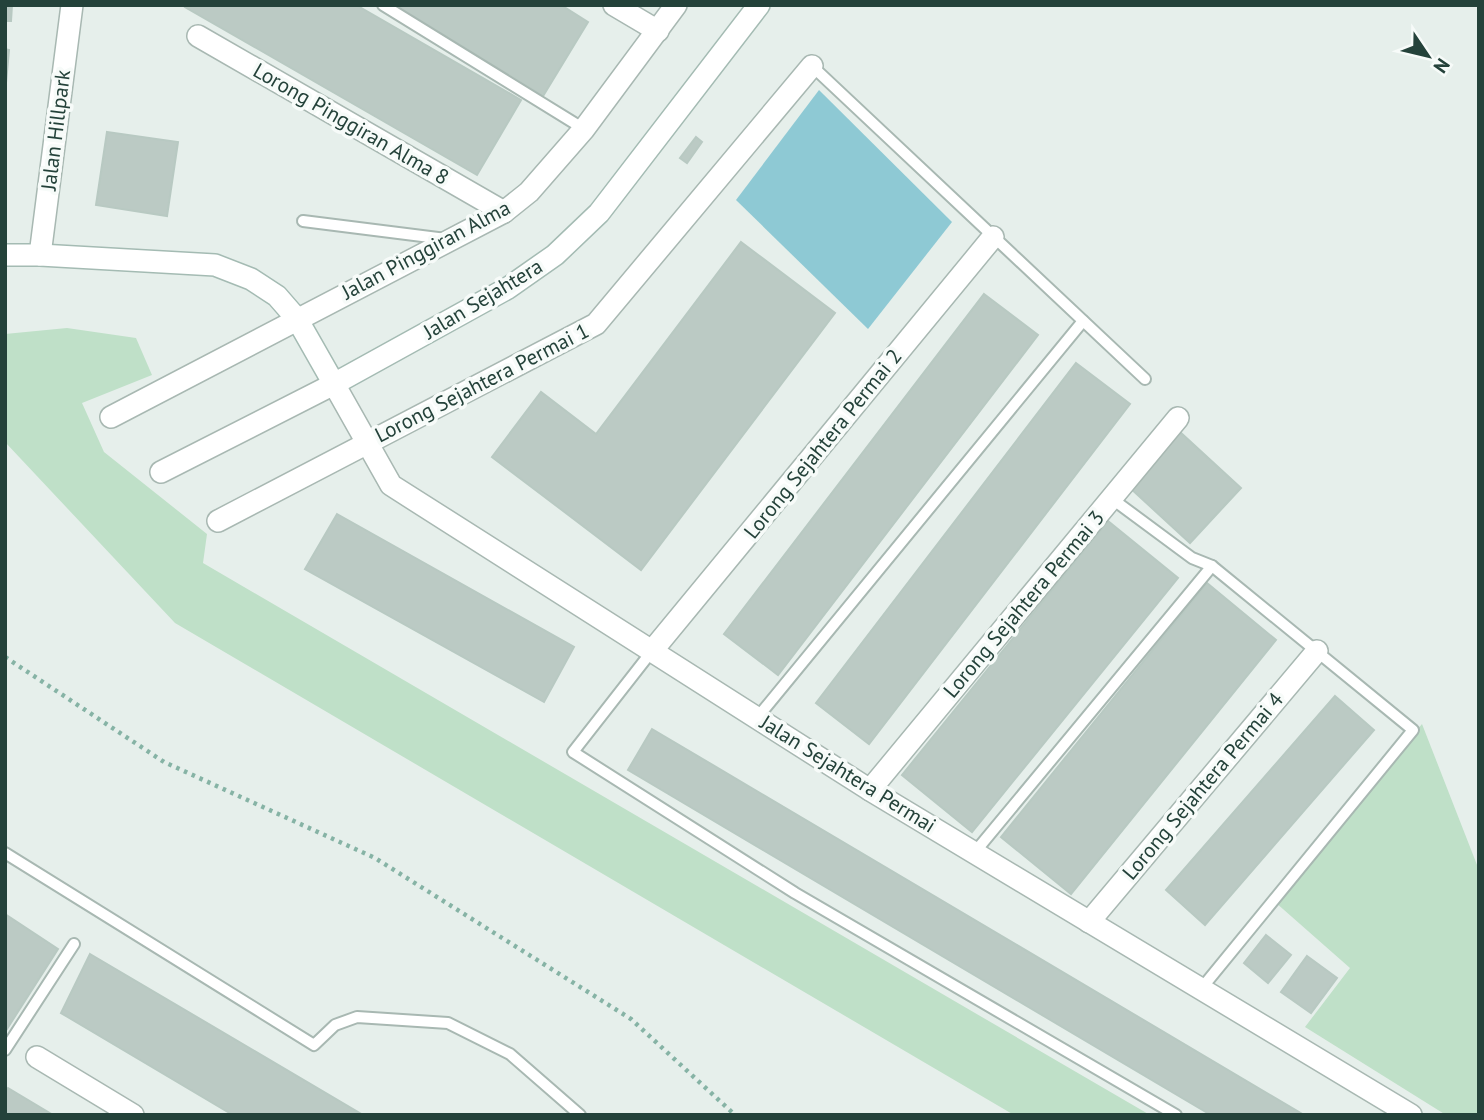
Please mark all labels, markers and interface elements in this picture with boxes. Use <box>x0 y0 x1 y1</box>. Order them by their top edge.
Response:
north arrow <box>1393 21 1463 91</box>
text: N <box>1429 54 1455 78</box>
street label: Lorong Pinggiran Alma 8 <box>249 56 454 191</box>
street label: Jalan Hillpark <box>35 68 76 193</box>
street label: Jalan Pinggiran Alma <box>336 194 515 306</box>
street label: Jalan Sejahtera <box>417 252 547 345</box>
street label: Lorong Sejahtera Permai 1 <box>370 317 593 448</box>
street label: Lorong Sejahtera Permai 2 <box>738 343 908 544</box>
street label: Lorong Sejahtera Permai 3 <box>937 504 1110 703</box>
street label: Lorong Sejahtera Permai 4 <box>1116 686 1289 885</box>
street label: Jalan Sejahtera Permai <box>755 708 941 839</box>

